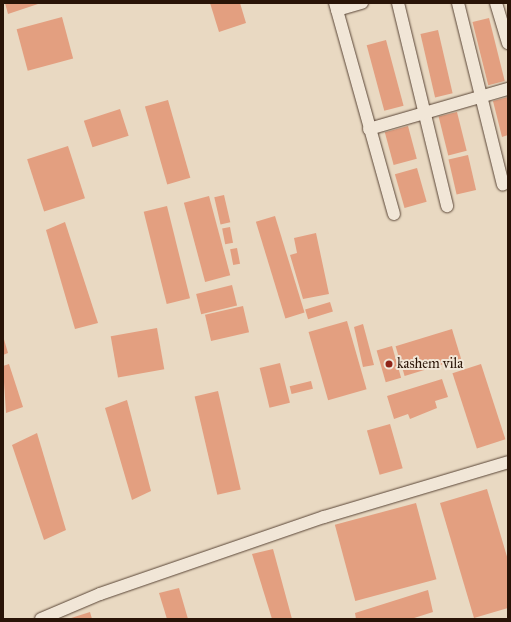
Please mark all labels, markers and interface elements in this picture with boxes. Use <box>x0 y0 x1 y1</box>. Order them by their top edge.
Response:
place label: kashem vila <box>397 356 463 372</box>
marker: kashem vila <box>384 359 394 369</box>

